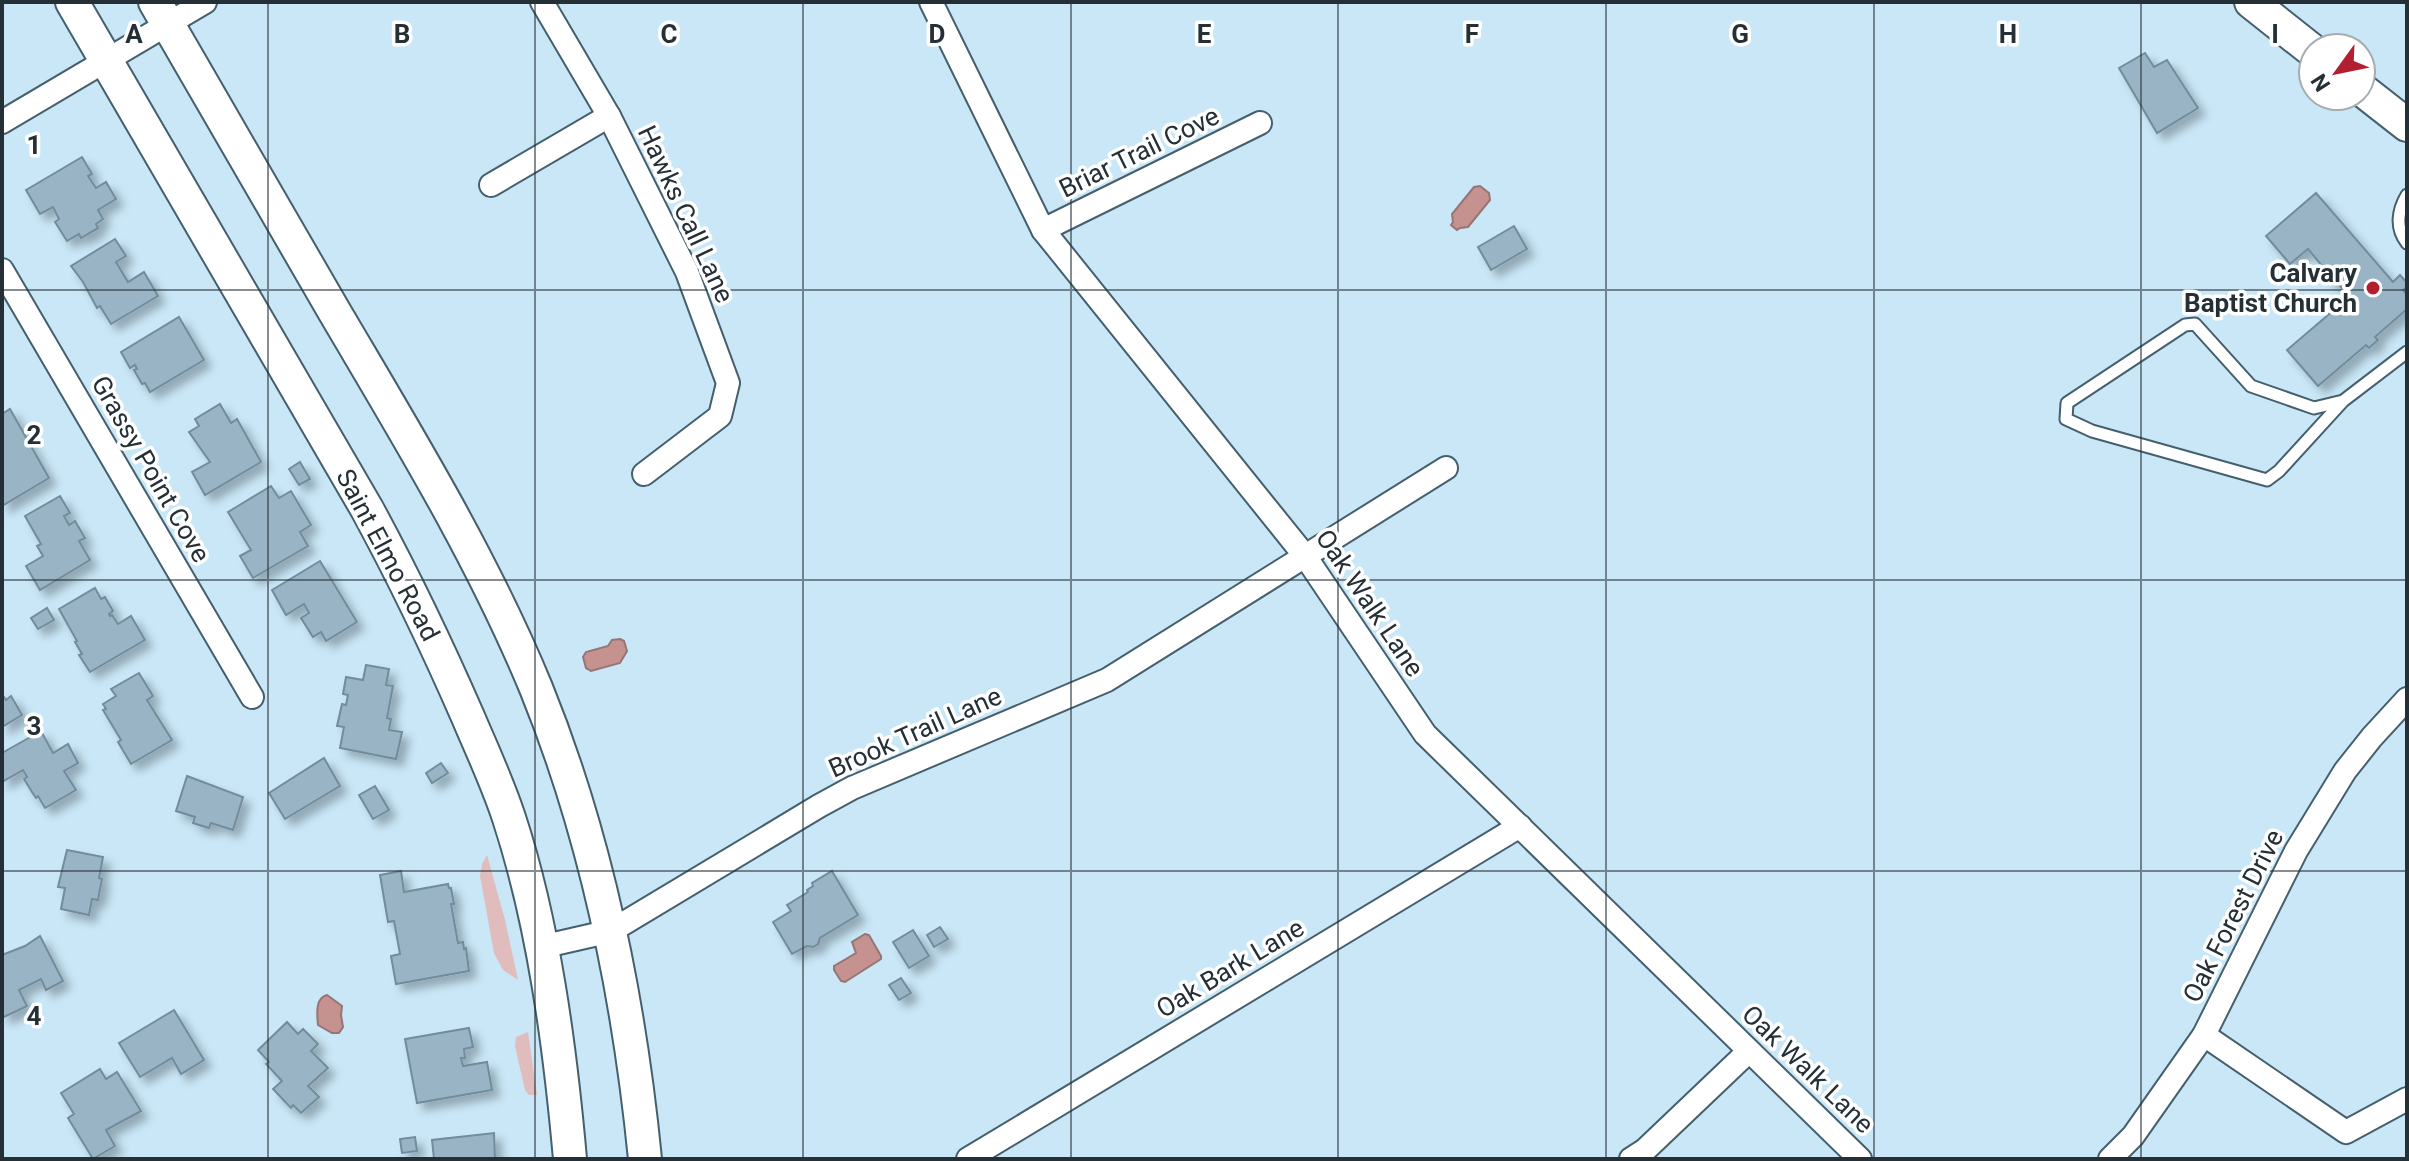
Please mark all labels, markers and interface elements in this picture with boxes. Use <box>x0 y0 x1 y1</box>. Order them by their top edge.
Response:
text: A <box>125 19 143 49</box>
text: B <box>394 19 410 49</box>
text: C <box>660 19 678 49</box>
text: D <box>929 19 945 49</box>
text: E <box>1197 19 1212 49</box>
text: F <box>1465 19 1479 49</box>
text: G <box>1731 19 1749 49</box>
text: H <box>1999 19 2017 49</box>
text: I <box>2271 19 2279 49</box>
north arrow <box>2297 32 2377 112</box>
text: N <box>2306 69 2335 96</box>
street label: Briar Trail Cove <box>1054 100 1224 204</box>
street label: Hawks Call Lane <box>632 121 740 307</box>
text: 1 <box>27 130 41 160</box>
place label: Calvary Baptist Church <box>2184 258 2358 318</box>
marker: Calvary Baptist Church <box>2364 279 2382 297</box>
street label: Grassy Point Cove <box>85 370 217 568</box>
text: 2 <box>27 420 41 450</box>
street label: Saint Elmo Road <box>330 464 446 646</box>
street label: Oak Walk Lane <box>1310 524 1430 682</box>
street label: Brook Trail Lane <box>824 680 1006 784</box>
text: 3 <box>27 711 41 741</box>
street label: Oak Forest Drive <box>2177 825 2289 1007</box>
street label: Oak Bark Lane <box>1151 912 1309 1024</box>
street label: Oak Walk Lane <box>1736 999 1880 1139</box>
text: 4 <box>27 1001 42 1031</box>

